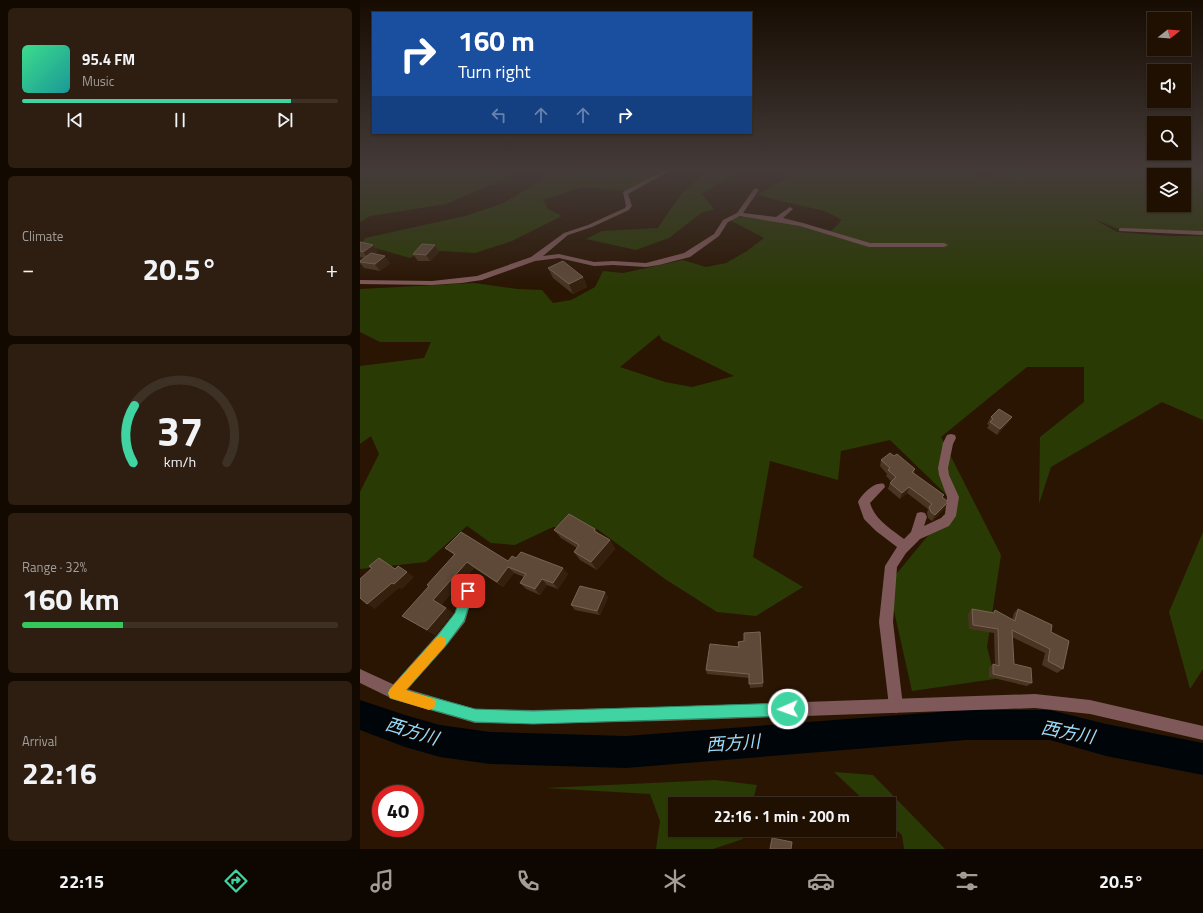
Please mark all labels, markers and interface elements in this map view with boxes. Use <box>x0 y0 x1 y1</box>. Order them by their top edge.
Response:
north arrow <box>1147 12 1191 56</box>
map controls <box>1147 12 1191 212</box>
text: 160 m <box>458 19 535 62</box>
icon: right <box>392 28 444 80</box>
text: 95.4 FM <box>82 48 135 71</box>
text: Turn right <box>458 58 531 85</box>
button: sound <box>1147 64 1191 108</box>
text: Music <box>82 71 114 91</box>
icon: left <box>488 104 510 126</box>
icon: ahead <box>530 104 552 126</box>
icon: ahead <box>572 104 594 126</box>
icon: right <box>614 104 636 126</box>
icon: previous <box>64 109 86 131</box>
icon: pause <box>169 109 191 131</box>
icon: next <box>274 109 296 131</box>
button: search <box>1147 116 1191 160</box>
button: layers <box>1147 168 1191 212</box>
text: Climate <box>22 226 63 246</box>
text: 20.5° <box>143 246 217 292</box>
text: − <box>22 252 34 286</box>
text: + <box>326 252 338 286</box>
text: 37 <box>157 398 203 461</box>
text: km/h <box>164 450 196 472</box>
text: Range · 32% <box>22 557 87 577</box>
pin <box>451 574 485 608</box>
text: 160 km <box>22 576 120 622</box>
icon: arrive <box>457 580 479 602</box>
position arrow <box>767 688 809 730</box>
water label: 西方川 <box>382 710 444 752</box>
water label: 西方川 <box>1039 714 1099 751</box>
water label: 西方川 <box>705 728 763 758</box>
text: Arrival <box>22 731 57 751</box>
text: 22:16 <box>22 750 97 796</box>
speed limit sign: 40 <box>372 785 424 837</box>
text: 22:16 · 1 min · 200 m <box>714 805 850 828</box>
icon: directions <box>222 867 250 895</box>
icon: music <box>368 867 396 895</box>
icon: phone <box>514 867 542 895</box>
icon: climate <box>661 867 689 895</box>
icon: car <box>807 867 835 895</box>
icon: filters <box>953 867 981 895</box>
text: 22:15 <box>59 868 104 895</box>
text: 20.5° <box>1099 868 1144 895</box>

